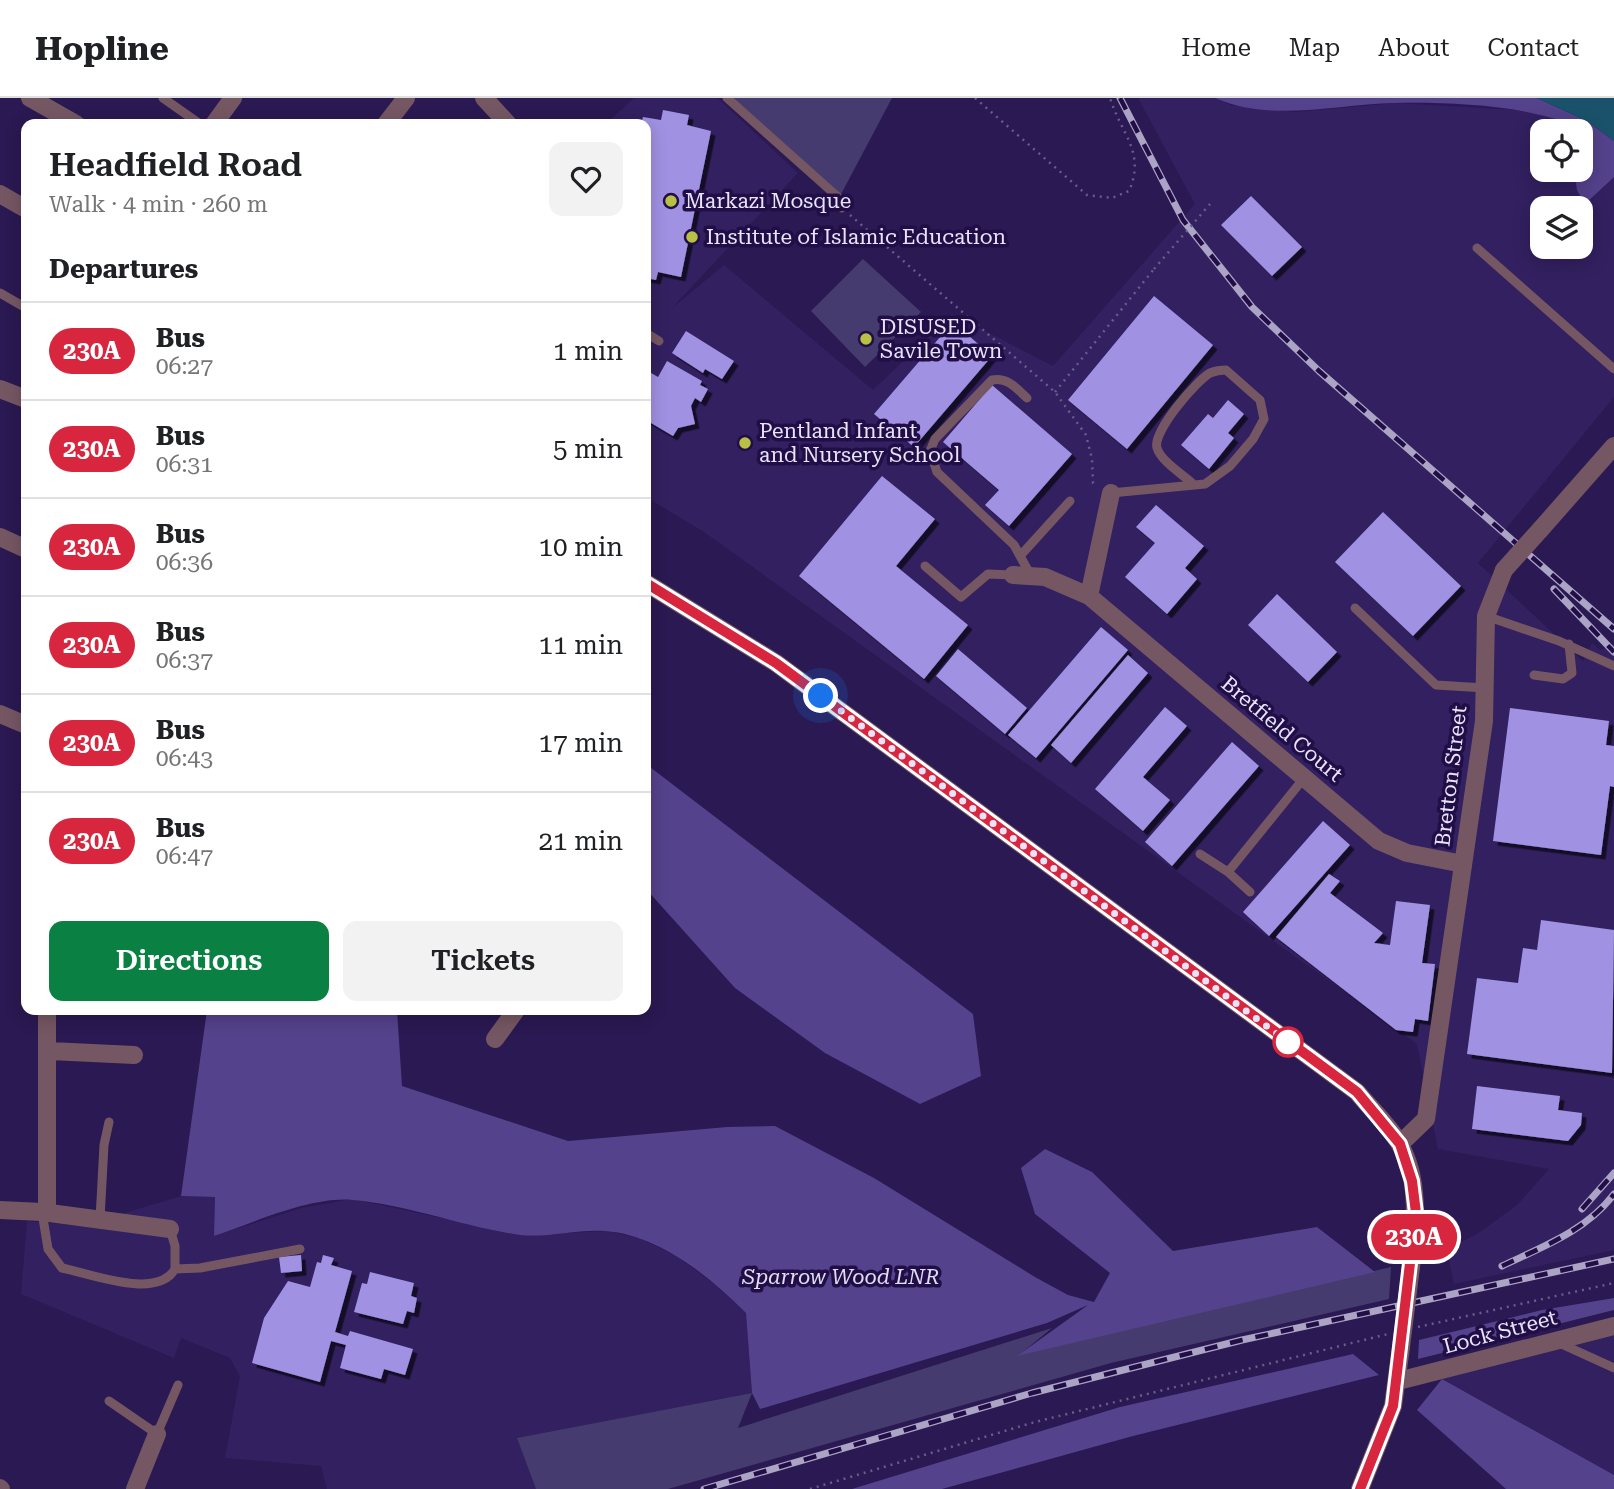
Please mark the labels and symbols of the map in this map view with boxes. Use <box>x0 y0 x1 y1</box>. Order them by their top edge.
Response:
place label: Markazi Mosque <box>685 189 851 213</box>
marker: Markazi Mosque <box>663 193 679 209</box>
place label: Institute of Islamic Education <box>706 225 1007 249</box>
marker: Institute of Islamic Education <box>684 229 700 245</box>
place label: DISUSED Savile Town <box>880 315 1003 363</box>
marker: DISUSED Savile Town <box>858 331 874 347</box>
place label: Pentland Infant and Nursery School <box>759 419 961 467</box>
marker: Pentland Infant and Nursery School <box>737 435 753 451</box>
street label: Bretfield Court <box>1217 671 1347 787</box>
your location <box>803 678 838 713</box>
street label: Bretton Street <box>1430 704 1472 848</box>
unlabelled marker <box>1273 1027 1303 1057</box>
line badge: 230A <box>1365 1214 1463 1260</box>
park label: Sparrow Wood LNR <box>741 1265 940 1289</box>
street label: Lock Street <box>1441 1305 1560 1359</box>

